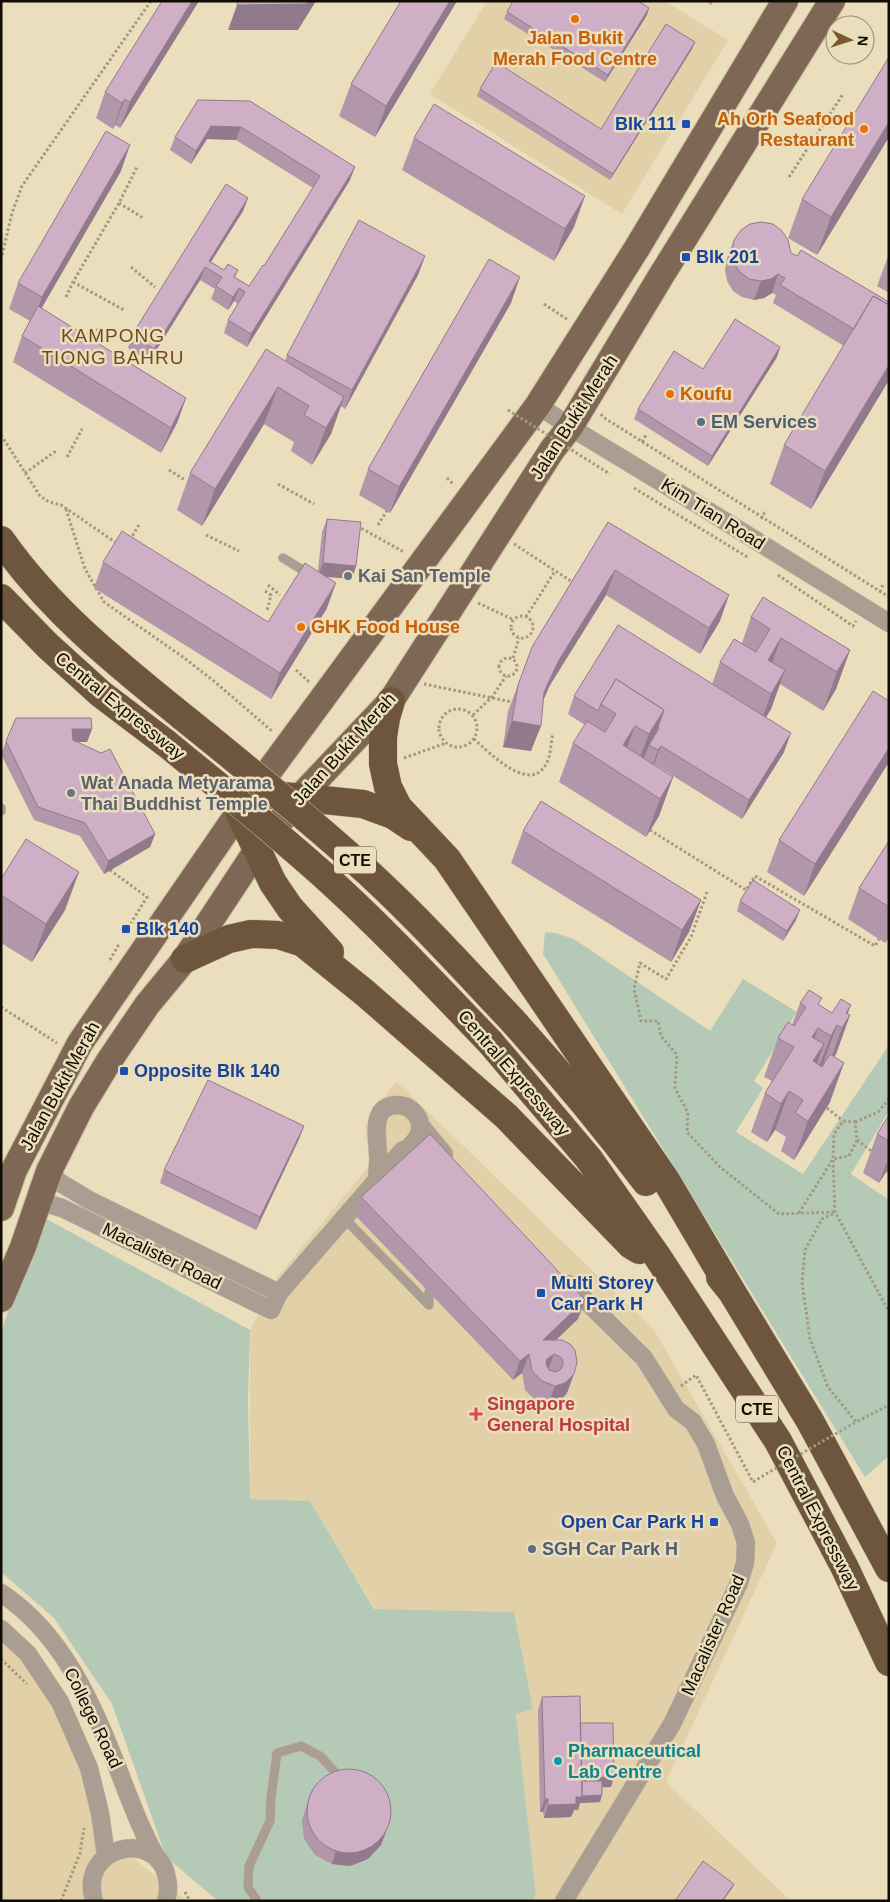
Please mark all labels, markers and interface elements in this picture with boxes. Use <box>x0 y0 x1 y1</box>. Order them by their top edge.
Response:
marker: Jalan Bukit Merah Food Centre <box>569 13 581 25</box>
north arrow <box>825 15 875 65</box>
place label: Jalan Bukit Merah Food Centre <box>493 28 657 69</box>
text: N <box>855 35 871 47</box>
place label: Ah Orh Seafood Restaurant <box>717 109 854 150</box>
place label: Blk 111 <box>615 114 676 134</box>
marker: Blk 111 <box>680 118 692 130</box>
marker: Ah Orh Seafood Restaurant <box>858 123 870 135</box>
place label: Blk 201 <box>696 247 759 267</box>
marker: Blk 201 <box>680 251 692 263</box>
district label: KAMPONG TIONG BAHRU <box>42 325 184 368</box>
street label: Jalan Bukit Merah <box>526 351 622 483</box>
place label: Koufu <box>680 384 732 404</box>
marker: Koufu <box>664 388 676 400</box>
place label: EM Services <box>711 412 817 432</box>
marker: EM Services <box>695 416 707 428</box>
street label: Kim Tian Road <box>658 474 768 554</box>
place label: Kai San Temple <box>358 566 491 586</box>
marker: Kai San Temple <box>342 570 354 582</box>
place label: GHK Food House <box>311 617 460 637</box>
marker: GHK Food House <box>295 621 307 633</box>
street label: Central Expressway <box>52 648 188 764</box>
street label: Jalan Bukit Merah <box>288 689 400 809</box>
place label: Wat Anada Metyarama Thai Buddhist Temple <box>81 773 273 814</box>
marker: Wat Anada Metyarama Thai Buddhist Temple <box>65 787 77 799</box>
road number: CTE <box>334 846 376 874</box>
place label: Blk 140 <box>136 919 199 939</box>
marker: Blk 140 <box>120 923 132 935</box>
street label: Central Expressway <box>454 1006 574 1140</box>
street label: Jalan Bukit Merah <box>16 1018 104 1154</box>
place label: Opposite Blk 140 <box>134 1061 280 1081</box>
marker: Opposite Blk 140 <box>118 1065 130 1077</box>
street label: Macalister Road <box>99 1219 225 1293</box>
place label: Multi Storey Car Park H <box>551 1273 654 1314</box>
marker: Multi Storey Car Park H <box>535 1287 547 1299</box>
place label: Singapore General Hospital <box>487 1394 630 1435</box>
road number: CTE <box>736 1396 778 1422</box>
marker: Singapore General Hospital <box>469 1407 483 1421</box>
street label: Central Expressway <box>773 1442 863 1594</box>
place label: Open Car Park H <box>561 1512 704 1532</box>
marker: Open Car Park H <box>708 1516 720 1528</box>
place label: SGH Car Park H <box>542 1539 678 1559</box>
marker: SGH Car Park H <box>526 1543 538 1555</box>
street label: Macalister Road <box>677 1572 749 1698</box>
street label: College Road <box>60 1665 126 1771</box>
place label: Pharmaceutical Lab Centre <box>568 1741 701 1782</box>
marker: Pharmaceutical Lab Centre <box>552 1755 564 1767</box>

